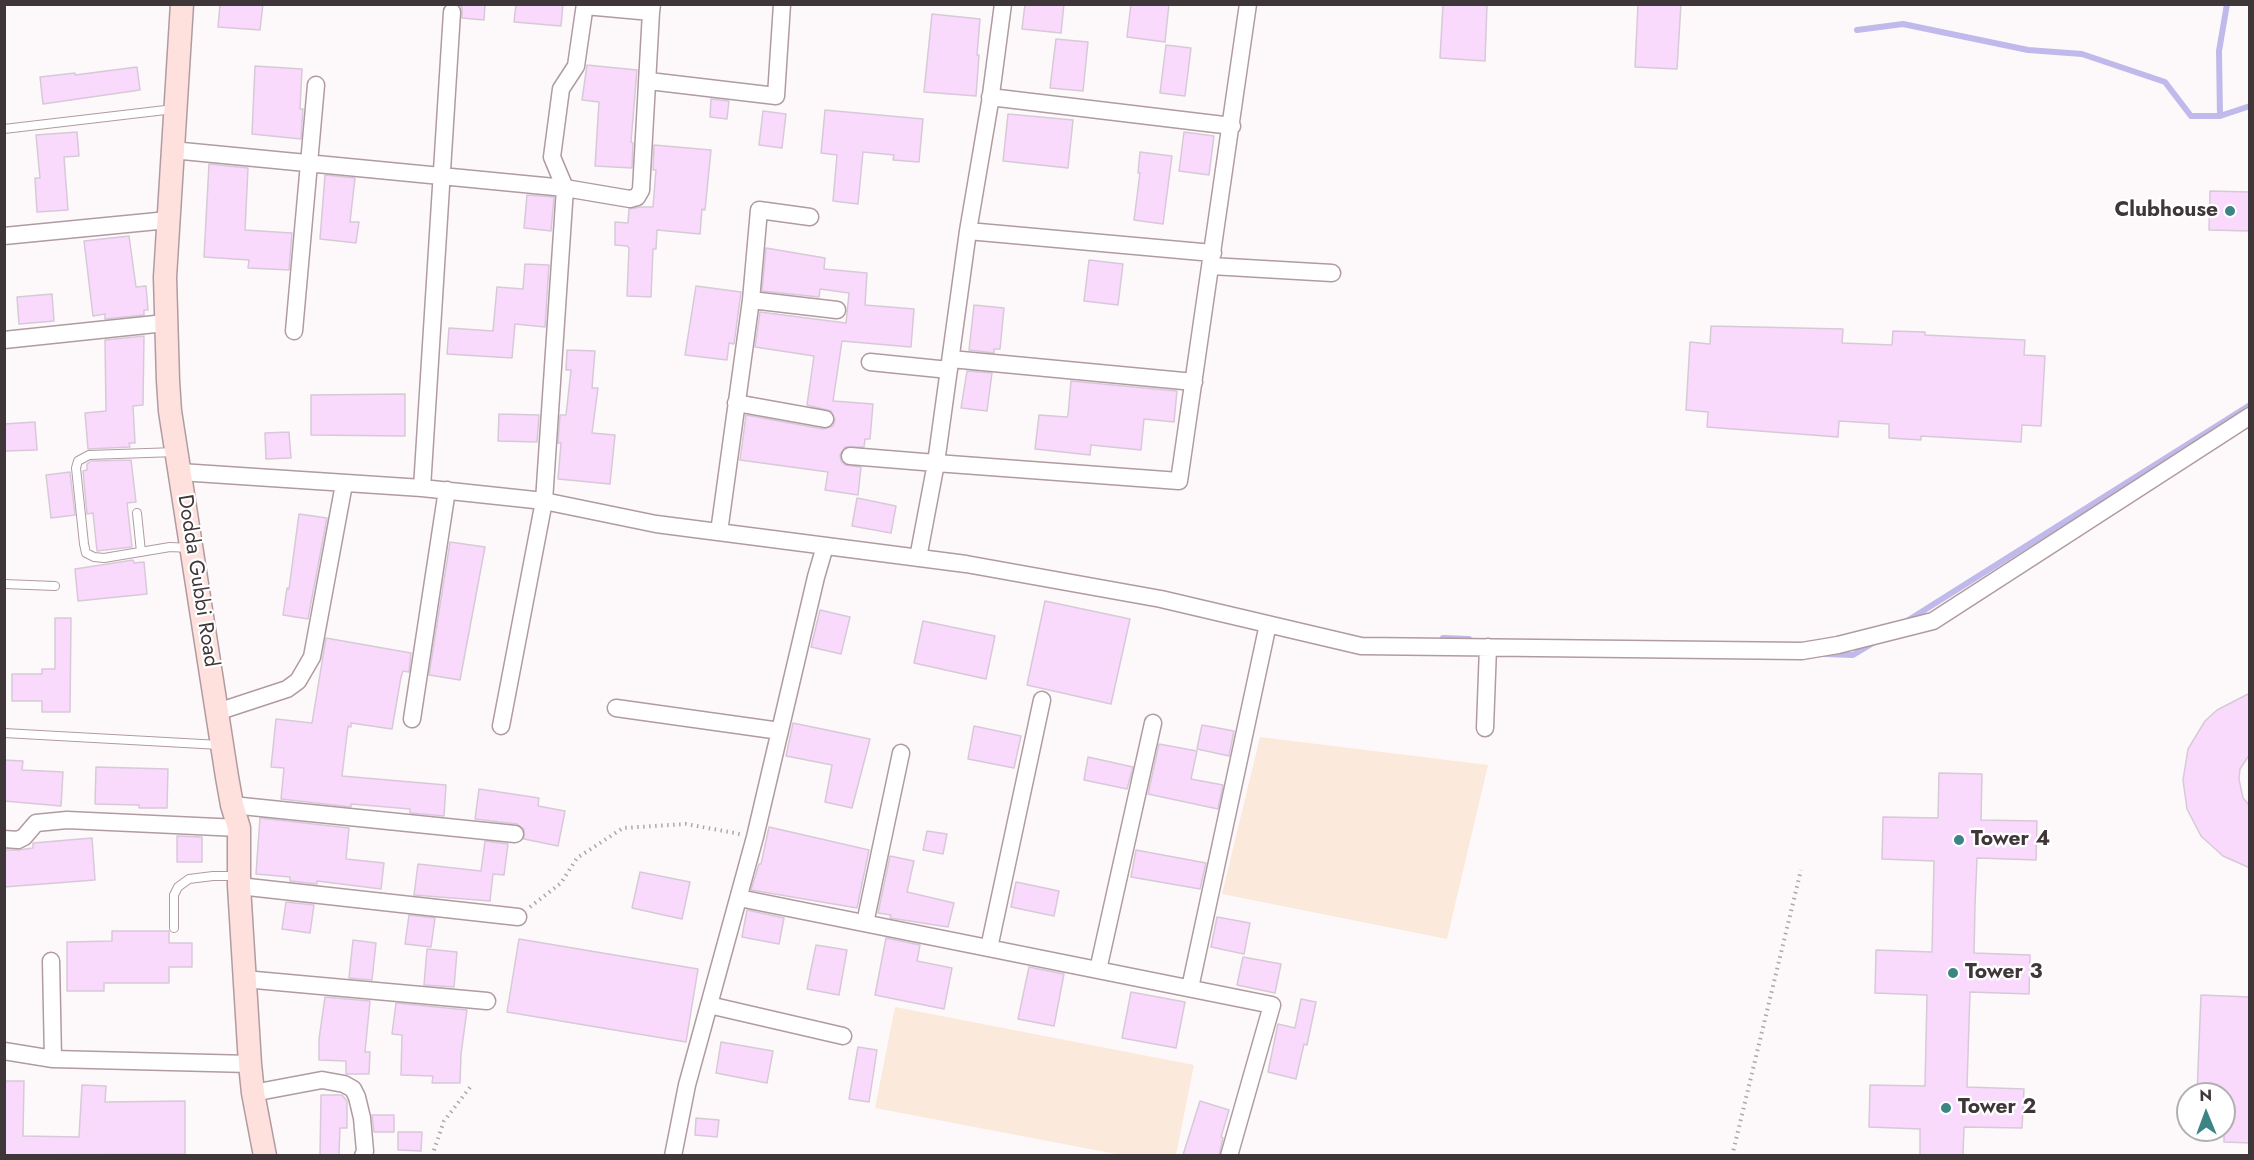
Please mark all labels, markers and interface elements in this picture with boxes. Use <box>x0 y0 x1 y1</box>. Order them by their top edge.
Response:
place label: Clubhouse <box>2115 198 2218 224</box>
marker: Clubhouse <box>2223 204 2237 218</box>
street label: Dodda Gubbi Road <box>171 493 223 669</box>
place label: Tower 4 <box>1971 827 2050 853</box>
marker: Tower 4 <box>1952 833 1966 847</box>
place label: Tower 3 <box>1965 960 2042 986</box>
marker: Tower 3 <box>1946 966 1960 980</box>
north arrow <box>2176 1082 2236 1142</box>
text: N <box>2199 1084 2212 1107</box>
place label: Tower 2 <box>1958 1095 2036 1121</box>
marker: Tower 2 <box>1939 1101 1953 1115</box>

